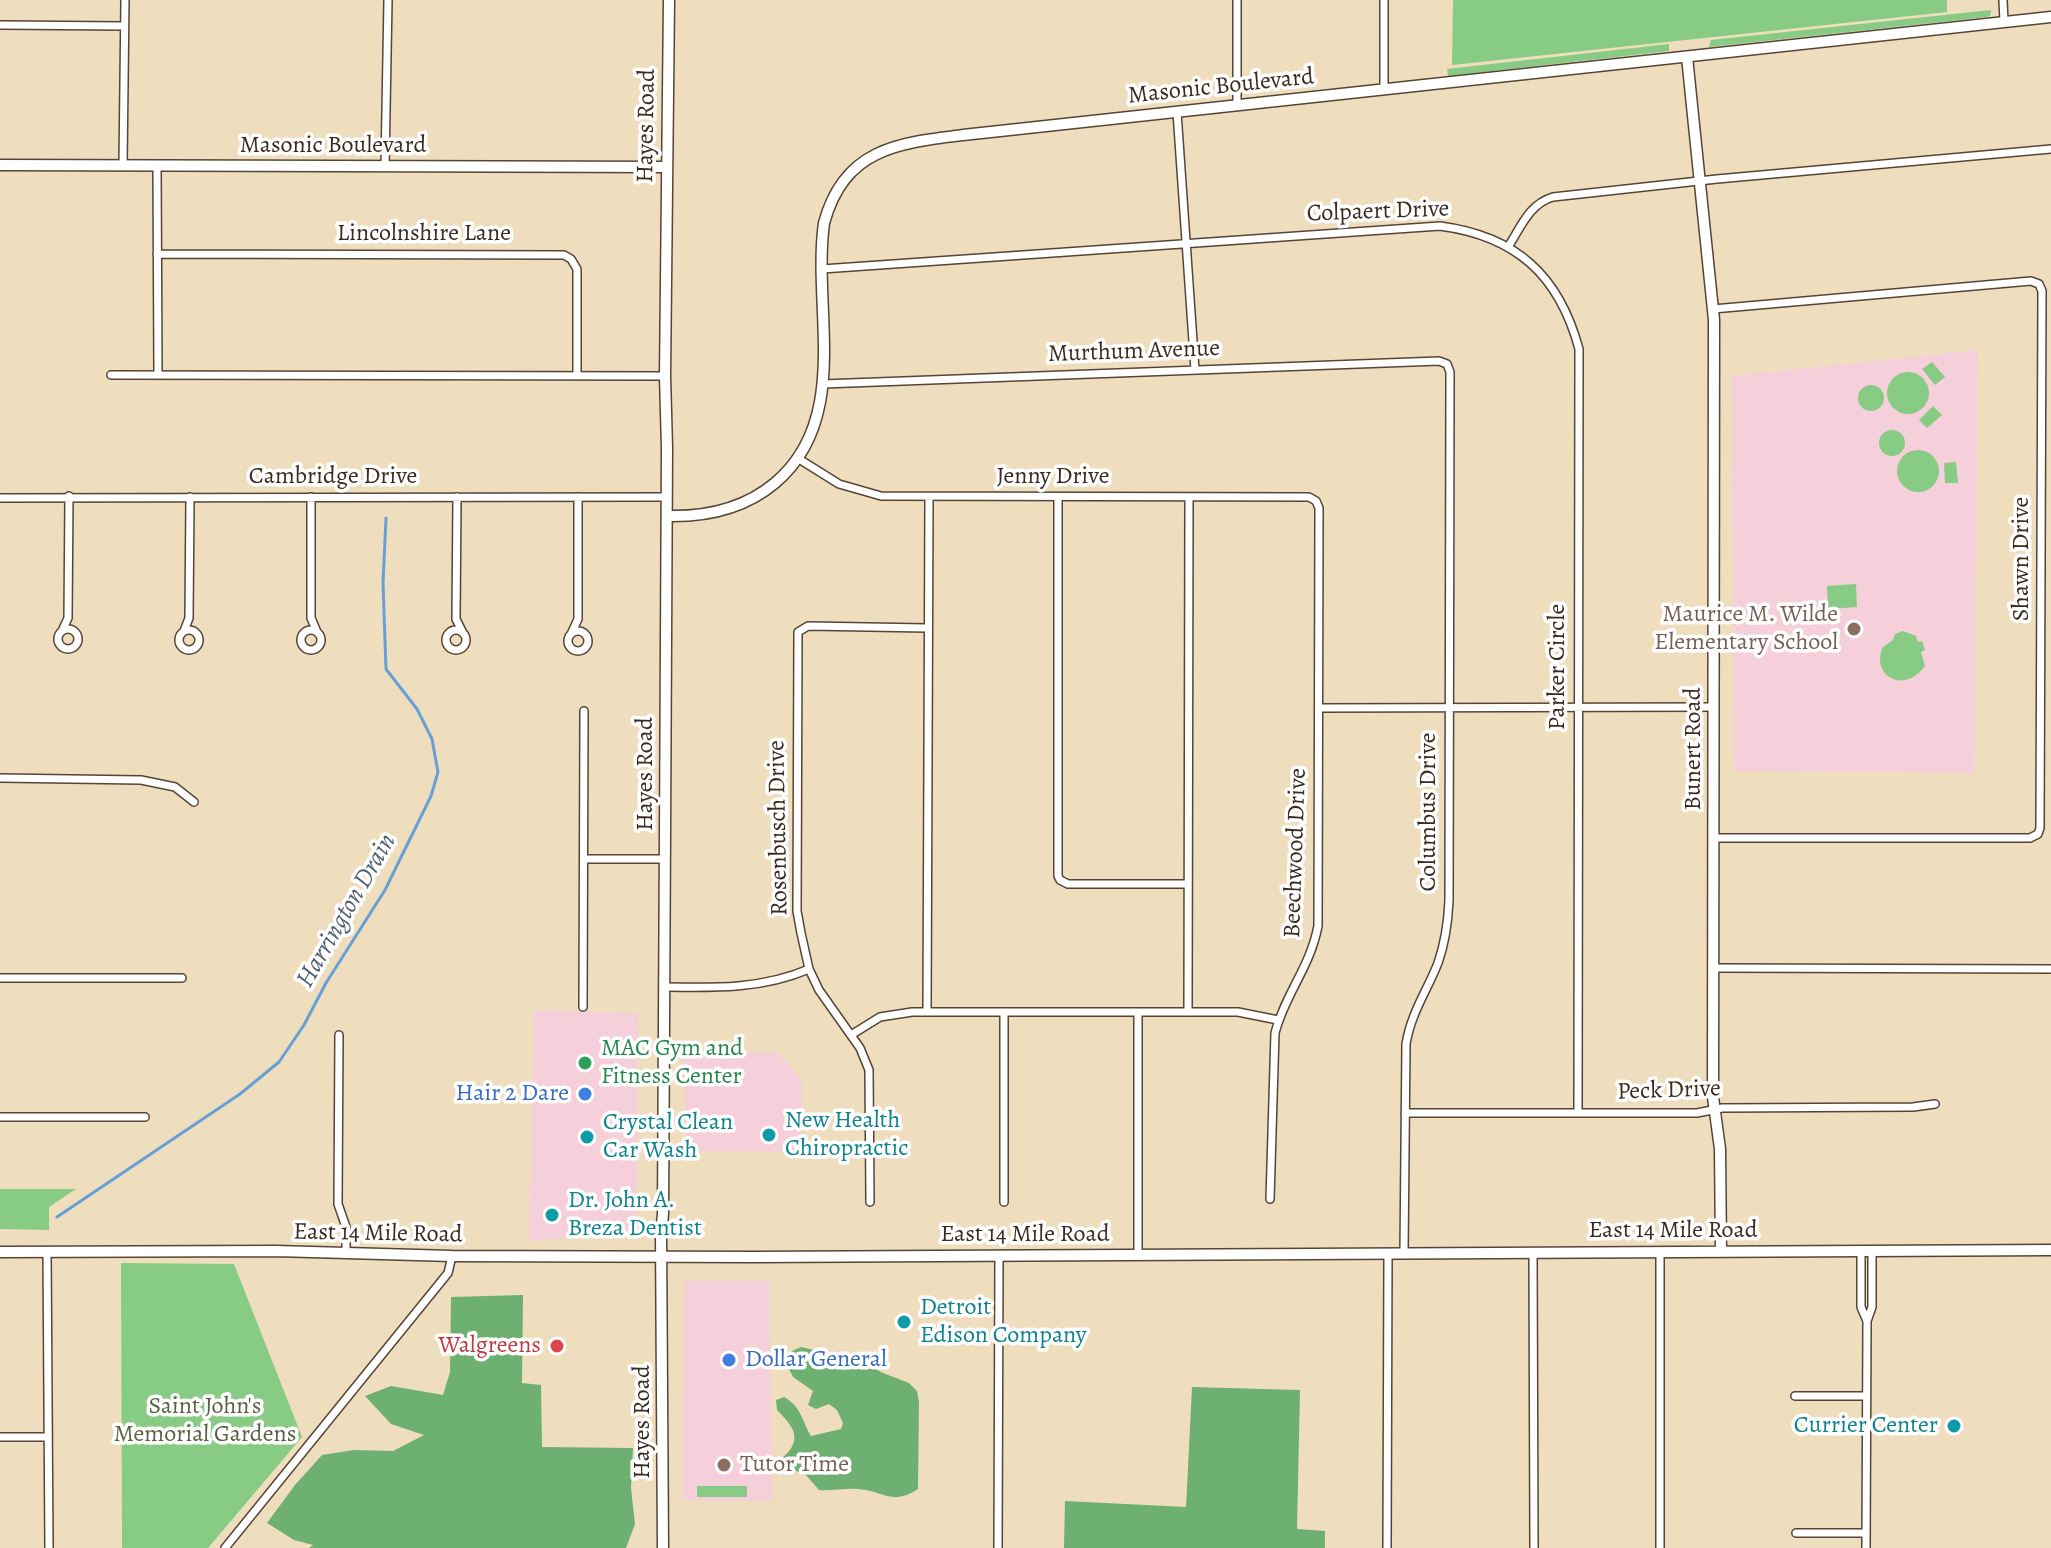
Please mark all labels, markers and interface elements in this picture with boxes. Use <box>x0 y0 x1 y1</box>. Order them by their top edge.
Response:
street label: Masonic Boulevard <box>1127 63 1315 111</box>
street label: Hayes Road <box>632 69 662 183</box>
street label: Masonic Boulevard <box>240 132 426 160</box>
street label: Colpaert Drive <box>1306 195 1450 229</box>
street label: Lincolnshire Lane <box>337 220 511 248</box>
street label: Murthum Avenue <box>1048 335 1220 369</box>
street label: Cambridge Drive <box>249 463 417 491</box>
street label: Jenny Drive <box>997 463 1109 491</box>
street label: Shawn Drive <box>2008 497 2036 621</box>
place label: Maurice M. Wilde Elementary School <box>1654 601 1838 657</box>
street label: Parker Circle <box>1544 604 1572 730</box>
marker: Maurice M. Wilde Elementary School <box>1845 620 1863 638</box>
street label: Bunert Road <box>1680 687 1708 811</box>
street label: Hayes Road <box>632 717 660 831</box>
street label: Columbus Drive <box>1415 733 1443 891</box>
street label: Rosenbusch Drive <box>763 740 795 916</box>
street label: Beechwood Drive <box>1279 768 1313 938</box>
water label: Harrington Drain <box>290 828 404 994</box>
place label: MAC Gym and Fitness Center <box>601 1035 743 1091</box>
marker: MAC Gym and Fitness Center <box>576 1054 594 1072</box>
street label: Peck Drive <box>1617 1075 1721 1107</box>
place label: Hair 2 Dare <box>456 1080 569 1108</box>
marker: Hair 2 Dare <box>576 1085 594 1103</box>
place label: New Health Chiropractic <box>785 1107 908 1163</box>
place label: Crystal Clean Car Wash <box>603 1109 733 1165</box>
marker: New Health Chiropractic <box>760 1126 778 1144</box>
marker: Crystal Clean Car Wash <box>578 1128 596 1146</box>
place label: Dr. John A. Breza Dentist <box>568 1187 702 1243</box>
marker: Dr. John A. Breza Dentist <box>543 1206 561 1224</box>
street label: East 14 Mile Road <box>1588 1217 1758 1245</box>
street label: East 14 Mile Road <box>293 1218 463 1250</box>
street label: East 14 Mile Road <box>940 1221 1110 1249</box>
place label: Detroit Edison Company <box>920 1294 1086 1350</box>
marker: Detroit Edison Company <box>895 1313 913 1331</box>
place label: Walgreens <box>438 1332 541 1360</box>
marker: Walgreens <box>548 1337 566 1355</box>
place label: Dollar General <box>745 1346 887 1374</box>
marker: Dollar General <box>720 1351 738 1369</box>
street label: Hayes Road <box>629 1365 657 1479</box>
park label: Saint John's Memorial Gardens <box>114 1393 296 1449</box>
place label: Currier Center <box>1794 1412 1938 1440</box>
marker: Currier Center <box>1945 1417 1963 1435</box>
place label: Tutor Time <box>740 1451 849 1479</box>
marker: Tutor Time <box>715 1456 733 1474</box>

